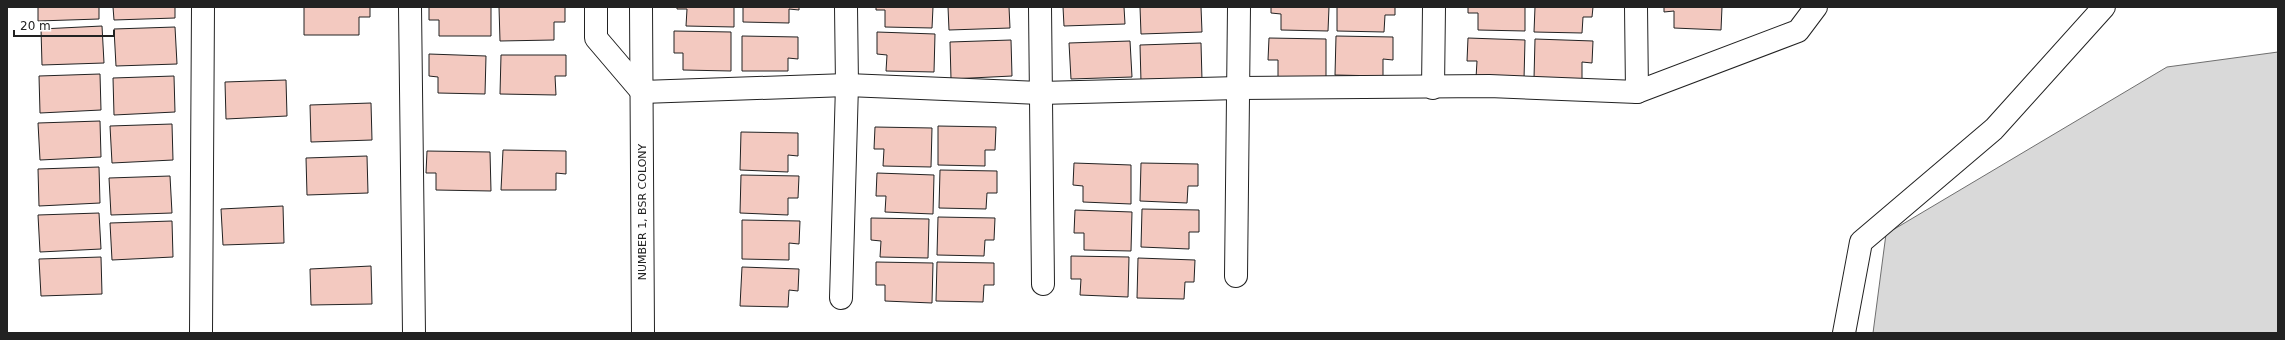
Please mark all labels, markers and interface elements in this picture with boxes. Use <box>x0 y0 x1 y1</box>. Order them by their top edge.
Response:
scale bar <box>14 12 114 38</box>
text: 20 m <box>20 19 51 33</box>
street label: NUMBER 1, BSR COLONY <box>636 143 649 280</box>

